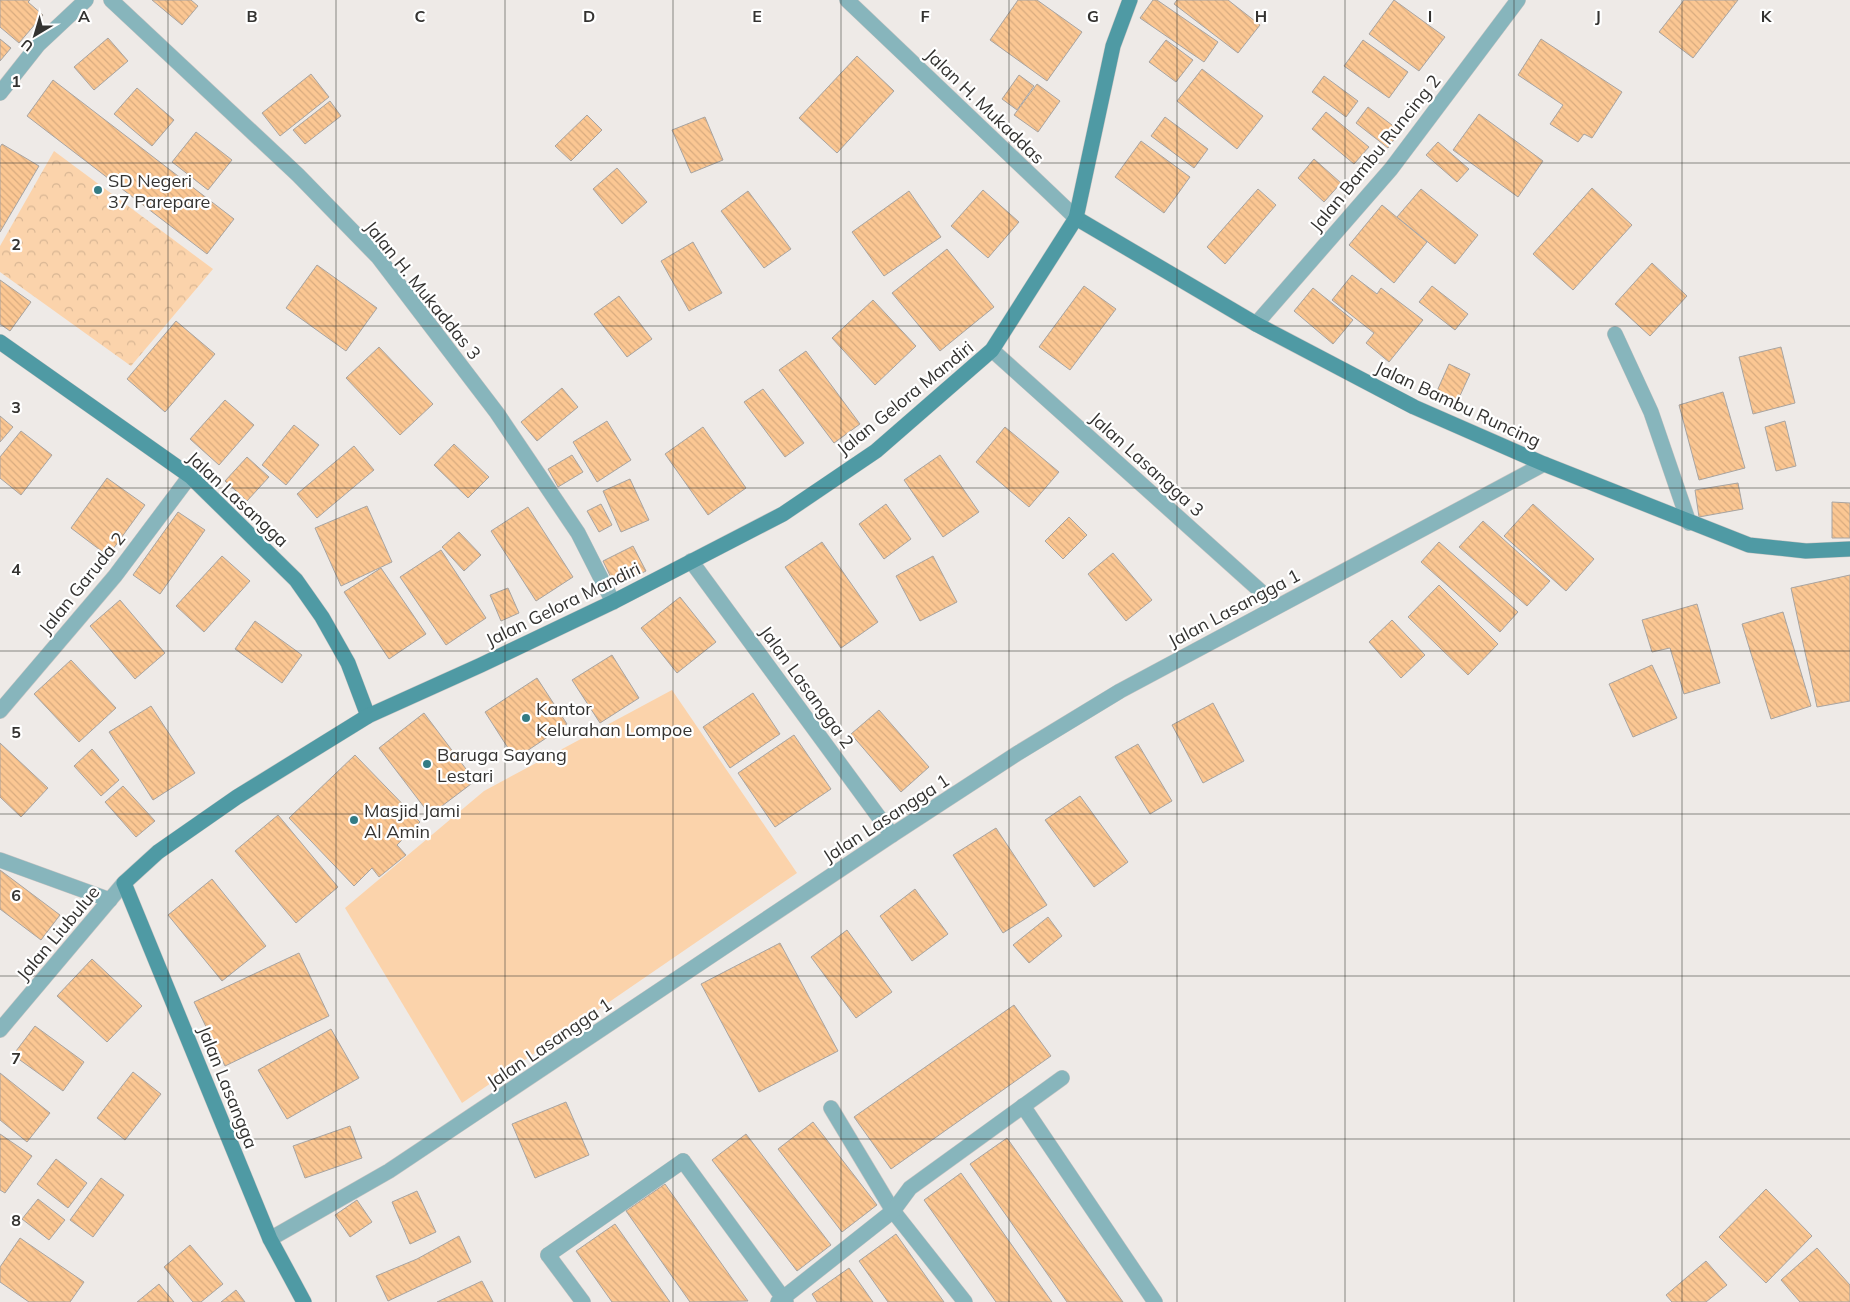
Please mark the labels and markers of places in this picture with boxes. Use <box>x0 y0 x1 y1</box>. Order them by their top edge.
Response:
place label: SD Negeri 37 Parepare <box>108 169 210 213</box>
marker: SD Negeri 37 Parepare <box>92 184 104 196</box>
place label: Kantor Kelurahan Lompoe <box>536 697 692 741</box>
marker: Kantor Kelurahan Lompoe <box>520 712 532 724</box>
place label: Baruga Sayang Lestari <box>437 743 567 787</box>
marker: Baruga Sayang Lestari <box>421 758 433 770</box>
place label: Masjid Jami Al Amin <box>364 799 460 843</box>
marker: Masjid Jami Al Amin <box>348 814 360 826</box>

